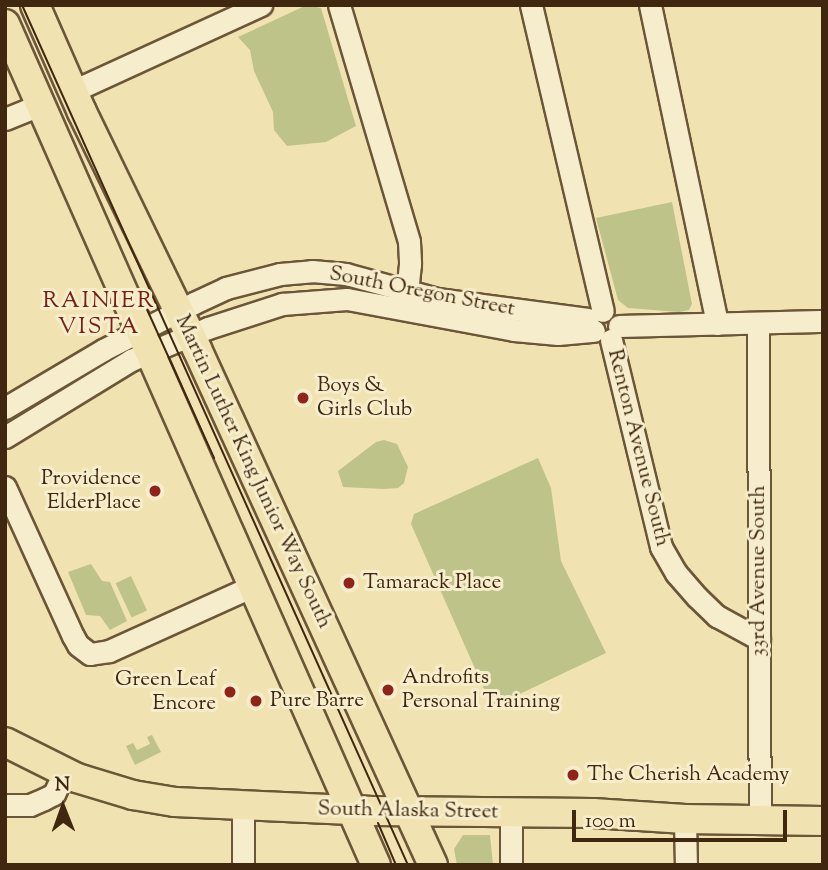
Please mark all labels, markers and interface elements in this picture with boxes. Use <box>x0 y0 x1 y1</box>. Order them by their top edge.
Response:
street label: South Oregon Street <box>327 262 517 322</box>
district label: RAINIER VISTA <box>43 288 155 342</box>
street label: Martin Luther King Junior Way South <box>169 311 337 633</box>
street label: Renton Avenue South <box>601 347 675 549</box>
place label: Boys & Girls Club <box>317 373 412 423</box>
marker: Boys & Girls Club <box>295 390 311 406</box>
place label: Providence ElderPlace <box>41 466 141 516</box>
marker: Providence ElderPlace <box>147 483 163 499</box>
street label: 33rd Avenue South <box>746 485 772 657</box>
place label: Tamarack Place <box>363 570 501 596</box>
marker: Tamarack Place <box>341 575 357 591</box>
place label: Androfits Personal Training <box>402 665 560 715</box>
place label: Green Leaf Encore <box>115 667 216 717</box>
marker: Androfits Personal Training <box>380 682 396 698</box>
marker: Green Leaf Encore <box>222 684 238 700</box>
place label: Pure Barre <box>270 688 364 714</box>
marker: Pure Barre <box>248 693 264 709</box>
place label: The Cherish Academy <box>587 762 789 788</box>
marker: The Cherish Academy <box>565 767 581 783</box>
north arrow <box>28 772 98 842</box>
text: N <box>55 772 70 799</box>
scale bar <box>576 796 791 840</box>
street label: South Alaska Street <box>317 797 499 825</box>
text: 100 m <box>585 807 636 837</box>

